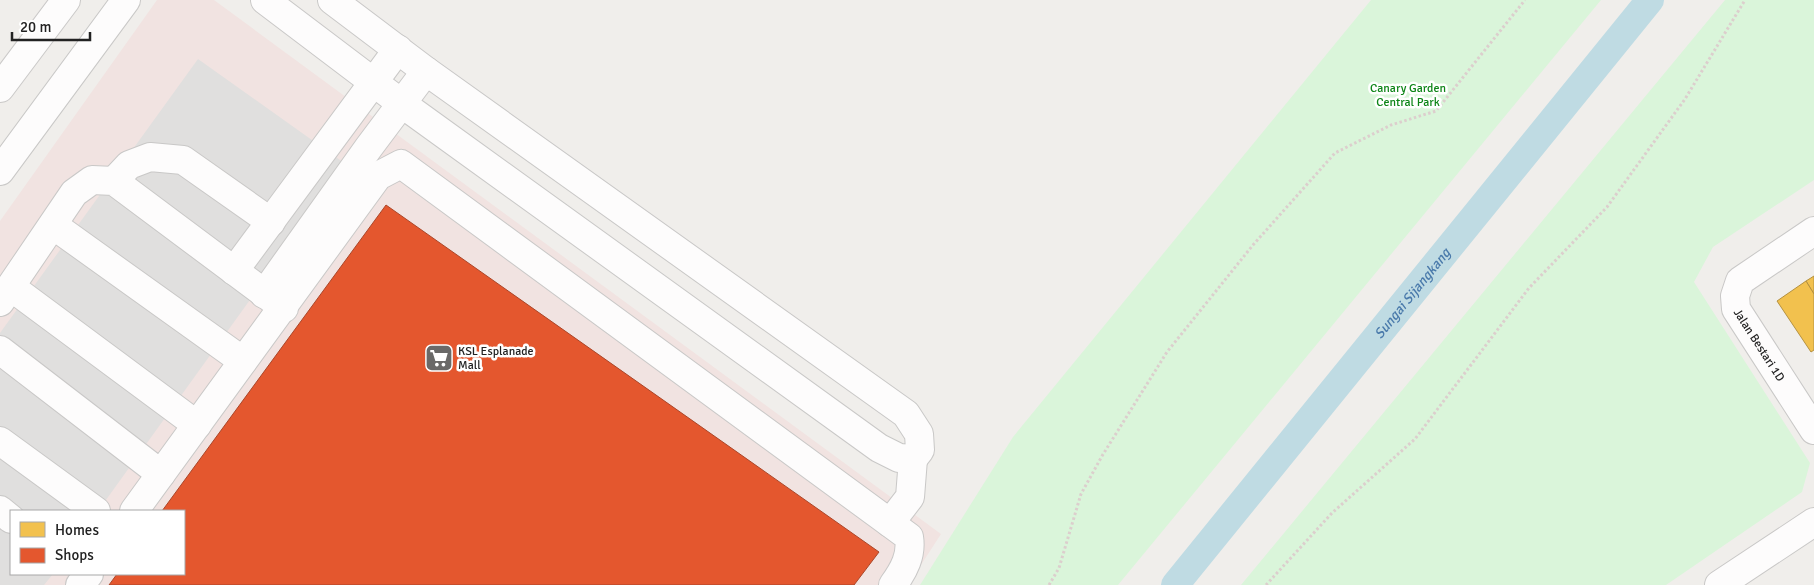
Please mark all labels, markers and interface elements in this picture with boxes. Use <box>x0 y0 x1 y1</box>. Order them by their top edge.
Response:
scale bar <box>12 10 90 42</box>
text: 20 m <box>20 18 51 36</box>
park label: Canary Garden Central Park <box>1370 81 1446 110</box>
water label: Sungai Sijangkang <box>1371 244 1455 342</box>
street label: Jalan Bestari 1D <box>1730 306 1788 385</box>
supermarket icon: KSL Esplanade Mall <box>424 343 454 373</box>
place label: KSL Esplanade Mall <box>458 344 534 373</box>
legend <box>10 510 185 575</box>
text: Homes <box>55 521 99 539</box>
text: Shops <box>55 546 94 564</box>

